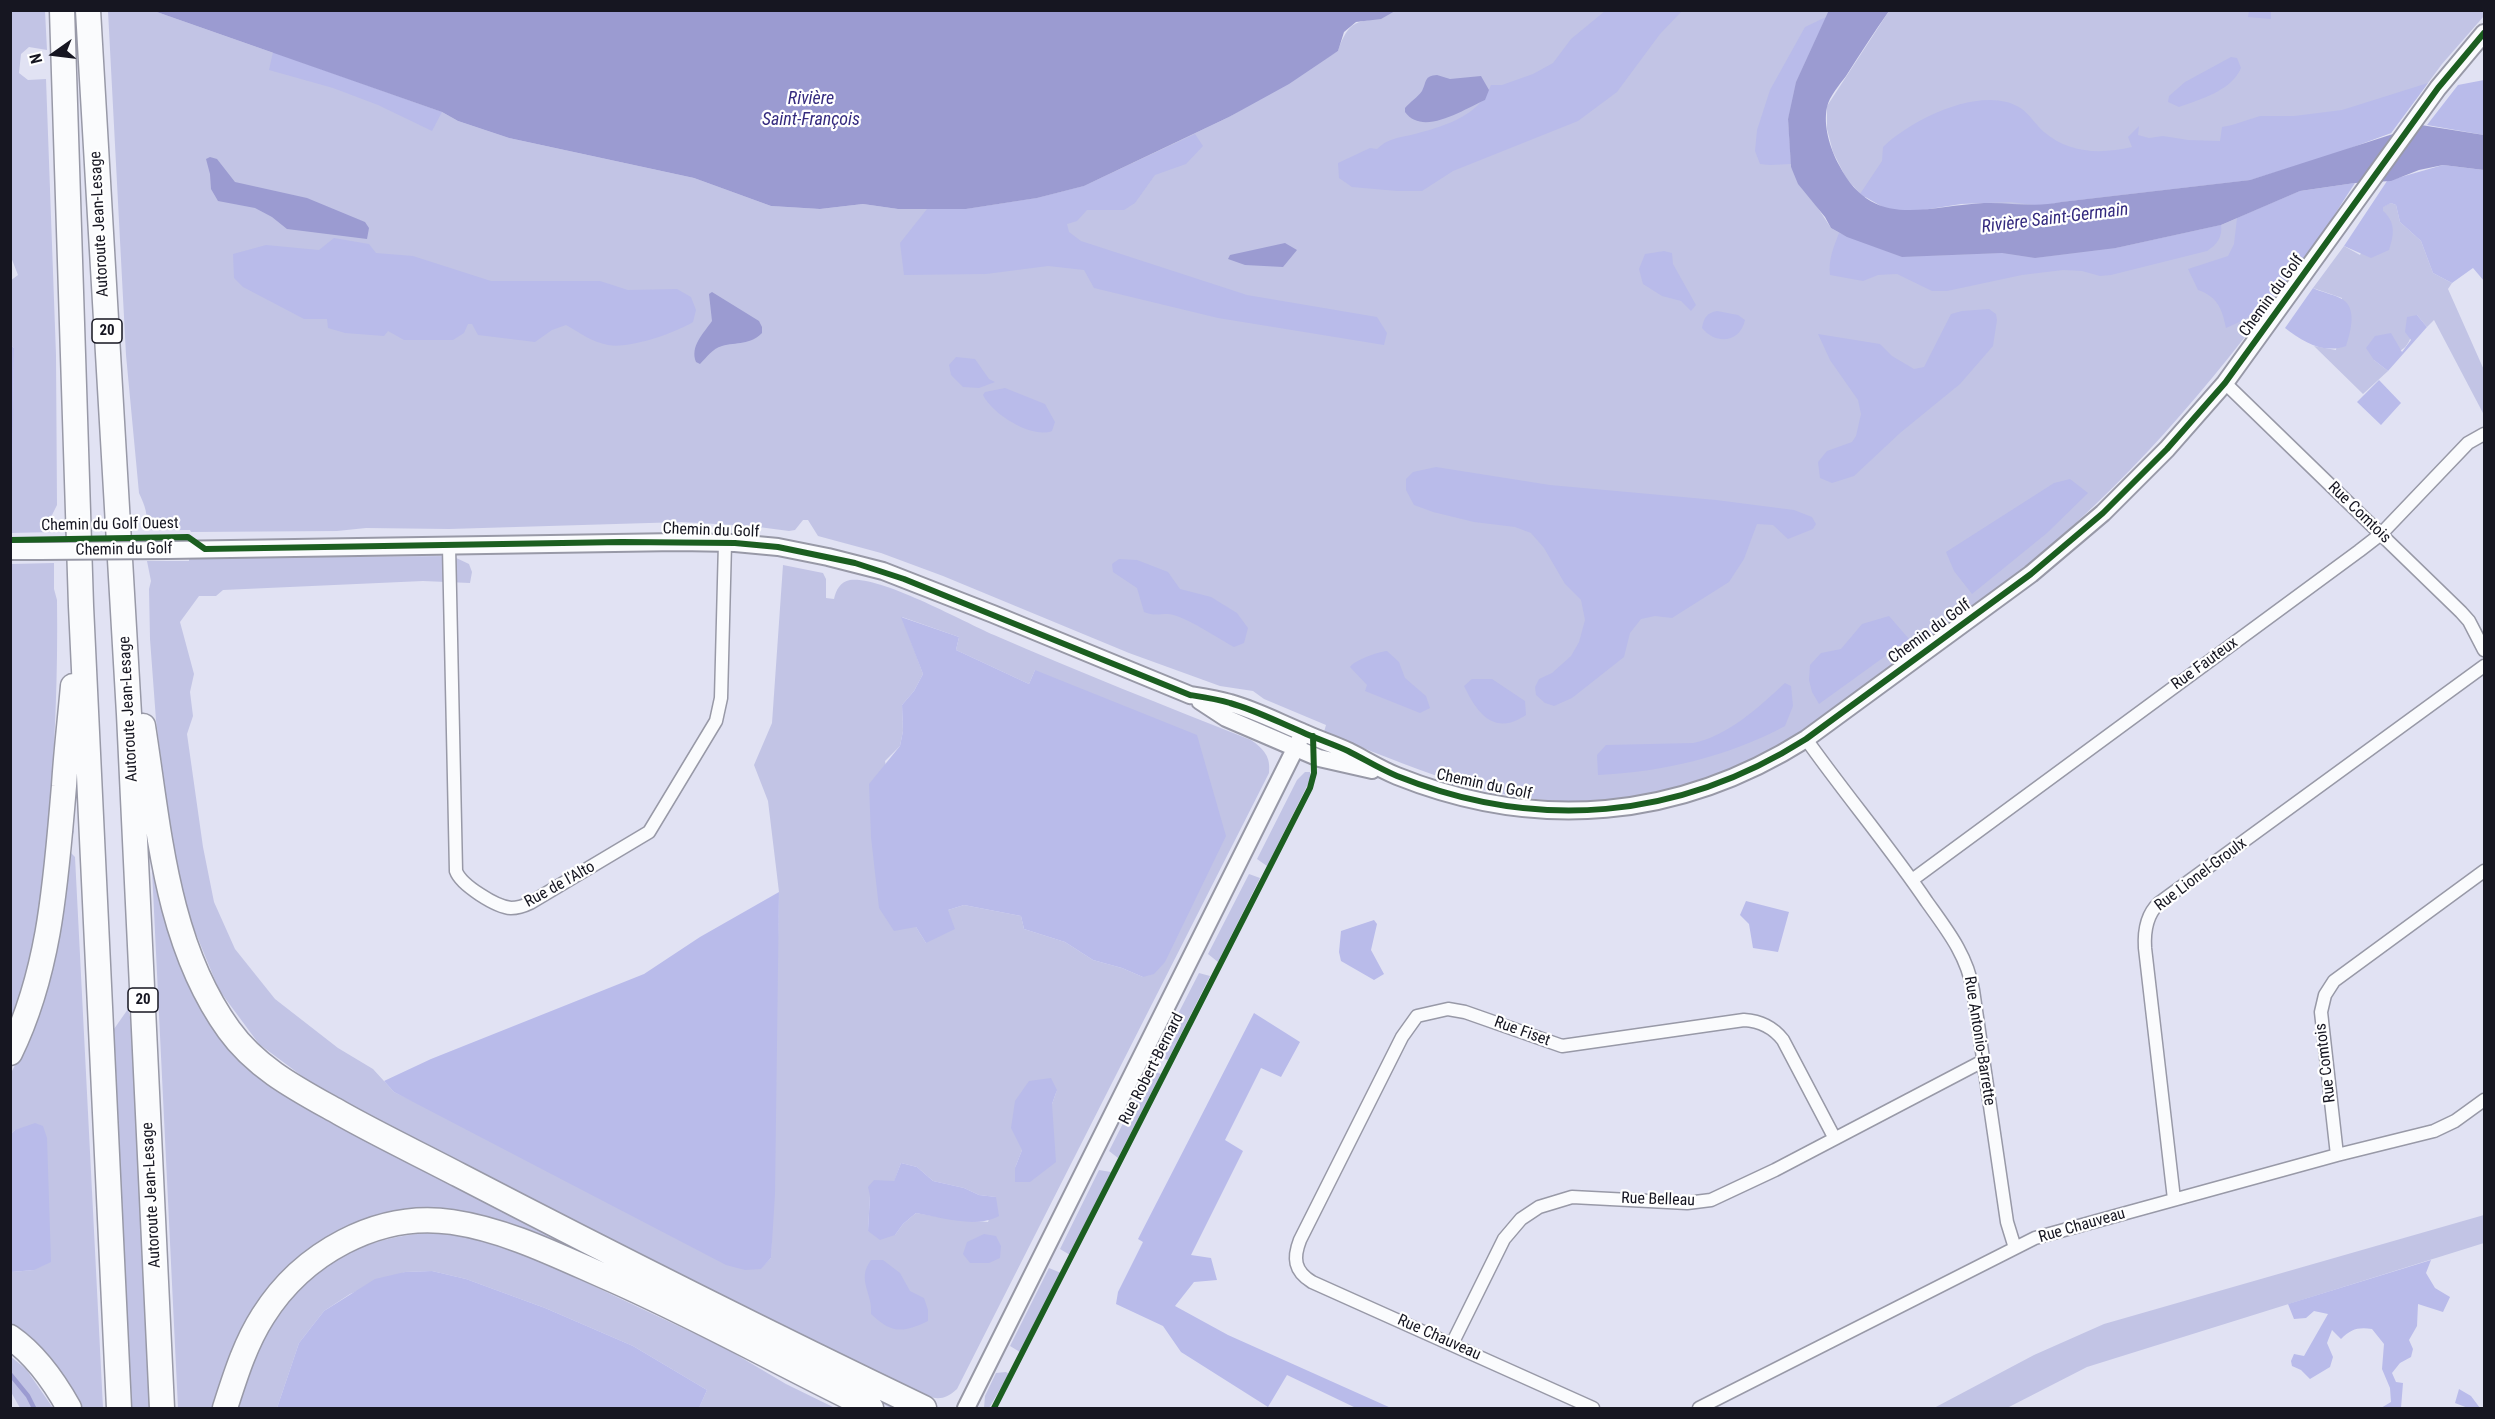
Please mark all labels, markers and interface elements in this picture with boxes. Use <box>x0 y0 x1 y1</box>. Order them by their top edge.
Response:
north arrow <box>24 24 84 84</box>
text: N <box>26 51 46 66</box>
water label: Rivière Saint-François <box>762 88 860 130</box>
street label: Autoroute Jean-Lesage <box>87 151 113 297</box>
water label: Rivière Saint-Germain <box>1980 199 2130 239</box>
street label: Chemin du Golf <box>2236 251 2308 341</box>
road number: 20 <box>92 319 122 343</box>
street label: Rue Comtois <box>2324 478 2394 548</box>
street label: Chemin du Golf Ouest <box>41 514 179 536</box>
street label: Chemin du Golf <box>662 520 760 542</box>
street label: Chemin du Golf <box>75 540 173 560</box>
street label: Chemin du Golf <box>1885 596 1975 668</box>
street label: Rue Fauteux <box>2168 634 2242 694</box>
street label: Autoroute Jean-Lesage <box>116 636 142 782</box>
street label: Chemin du Golf <box>1435 766 1533 804</box>
street label: Rue Lionel-Groulx <box>2151 834 2251 916</box>
street label: Rue de l'Alto <box>521 858 599 912</box>
street label: Rue Antonio-Barrette <box>1959 975 1999 1107</box>
road number: 20 <box>128 988 158 1012</box>
street label: Rue Robert-Bernard <box>1116 1010 1188 1128</box>
street label: Rue Fiset <box>1491 1013 1553 1051</box>
street label: Rue Comtois <box>2312 1022 2340 1104</box>
street label: Autoroute Jean-Lesage <box>139 1122 165 1268</box>
street label: Rue Belleau <box>1621 1189 1695 1211</box>
street label: Rue Chauveau <box>2036 1204 2128 1248</box>
street label: Rue Chauveau <box>1394 1311 1484 1365</box>

